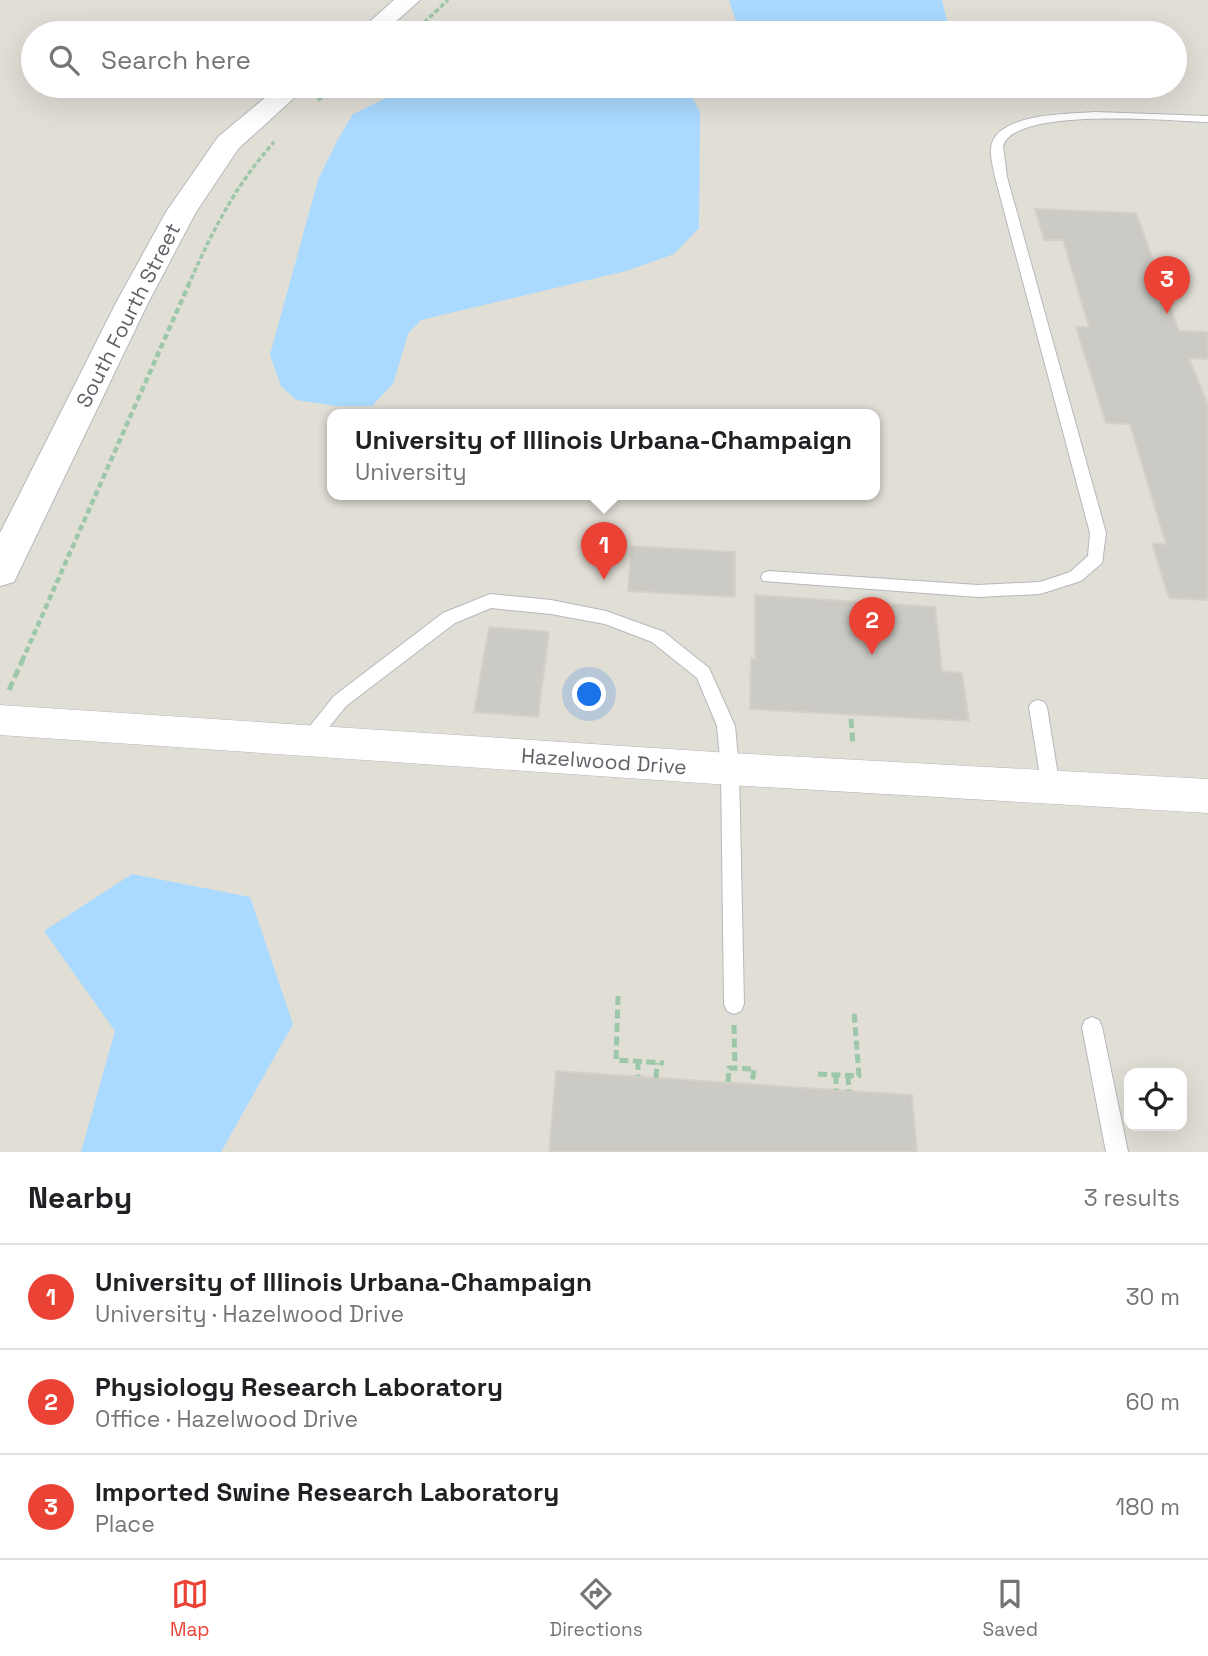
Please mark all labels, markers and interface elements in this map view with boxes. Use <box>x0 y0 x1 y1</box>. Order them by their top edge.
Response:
search box <box>21 21 1187 98</box>
icon: search <box>45 41 83 79</box>
text: Search here <box>101 43 251 77</box>
street label: South Fourth Street <box>70 218 186 412</box>
pin: 3 <box>1144 256 1190 314</box>
popup <box>327 409 880 500</box>
text: University of Illinois Urbana-Champaign <box>355 423 852 457</box>
text: University <box>355 457 466 487</box>
pin: 1 <box>581 522 627 580</box>
pin: 2 <box>849 597 895 655</box>
your location <box>572 677 606 711</box>
street label: Hazelwood Drive <box>520 742 688 780</box>
map controls <box>1124 1068 1187 1131</box>
button: locate <box>1124 1068 1187 1131</box>
text: Nearby <box>28 1178 132 1217</box>
text: 3 results <box>1084 1183 1180 1213</box>
text: University of Illinois Urbana-Champaign <box>95 1265 592 1299</box>
text: 1 <box>46 1282 56 1312</box>
text: 30 m <box>1126 1282 1180 1312</box>
text: University · Hazelwood Drive <box>95 1299 404 1329</box>
text: Physiology Research Laboratory <box>95 1370 503 1404</box>
text: 2 <box>44 1387 58 1417</box>
text: 60 m <box>1125 1387 1180 1417</box>
text: Office · Hazelwood Drive <box>95 1404 358 1434</box>
text: Imported Swine Research Laboratory <box>95 1475 559 1509</box>
text: 3 <box>44 1492 58 1522</box>
text: 180 m <box>1116 1492 1180 1522</box>
text: Place <box>95 1509 155 1539</box>
tab: Map <box>170 1575 210 1642</box>
tab: Directions <box>550 1575 643 1642</box>
tab: Saved <box>983 1575 1038 1642</box>

